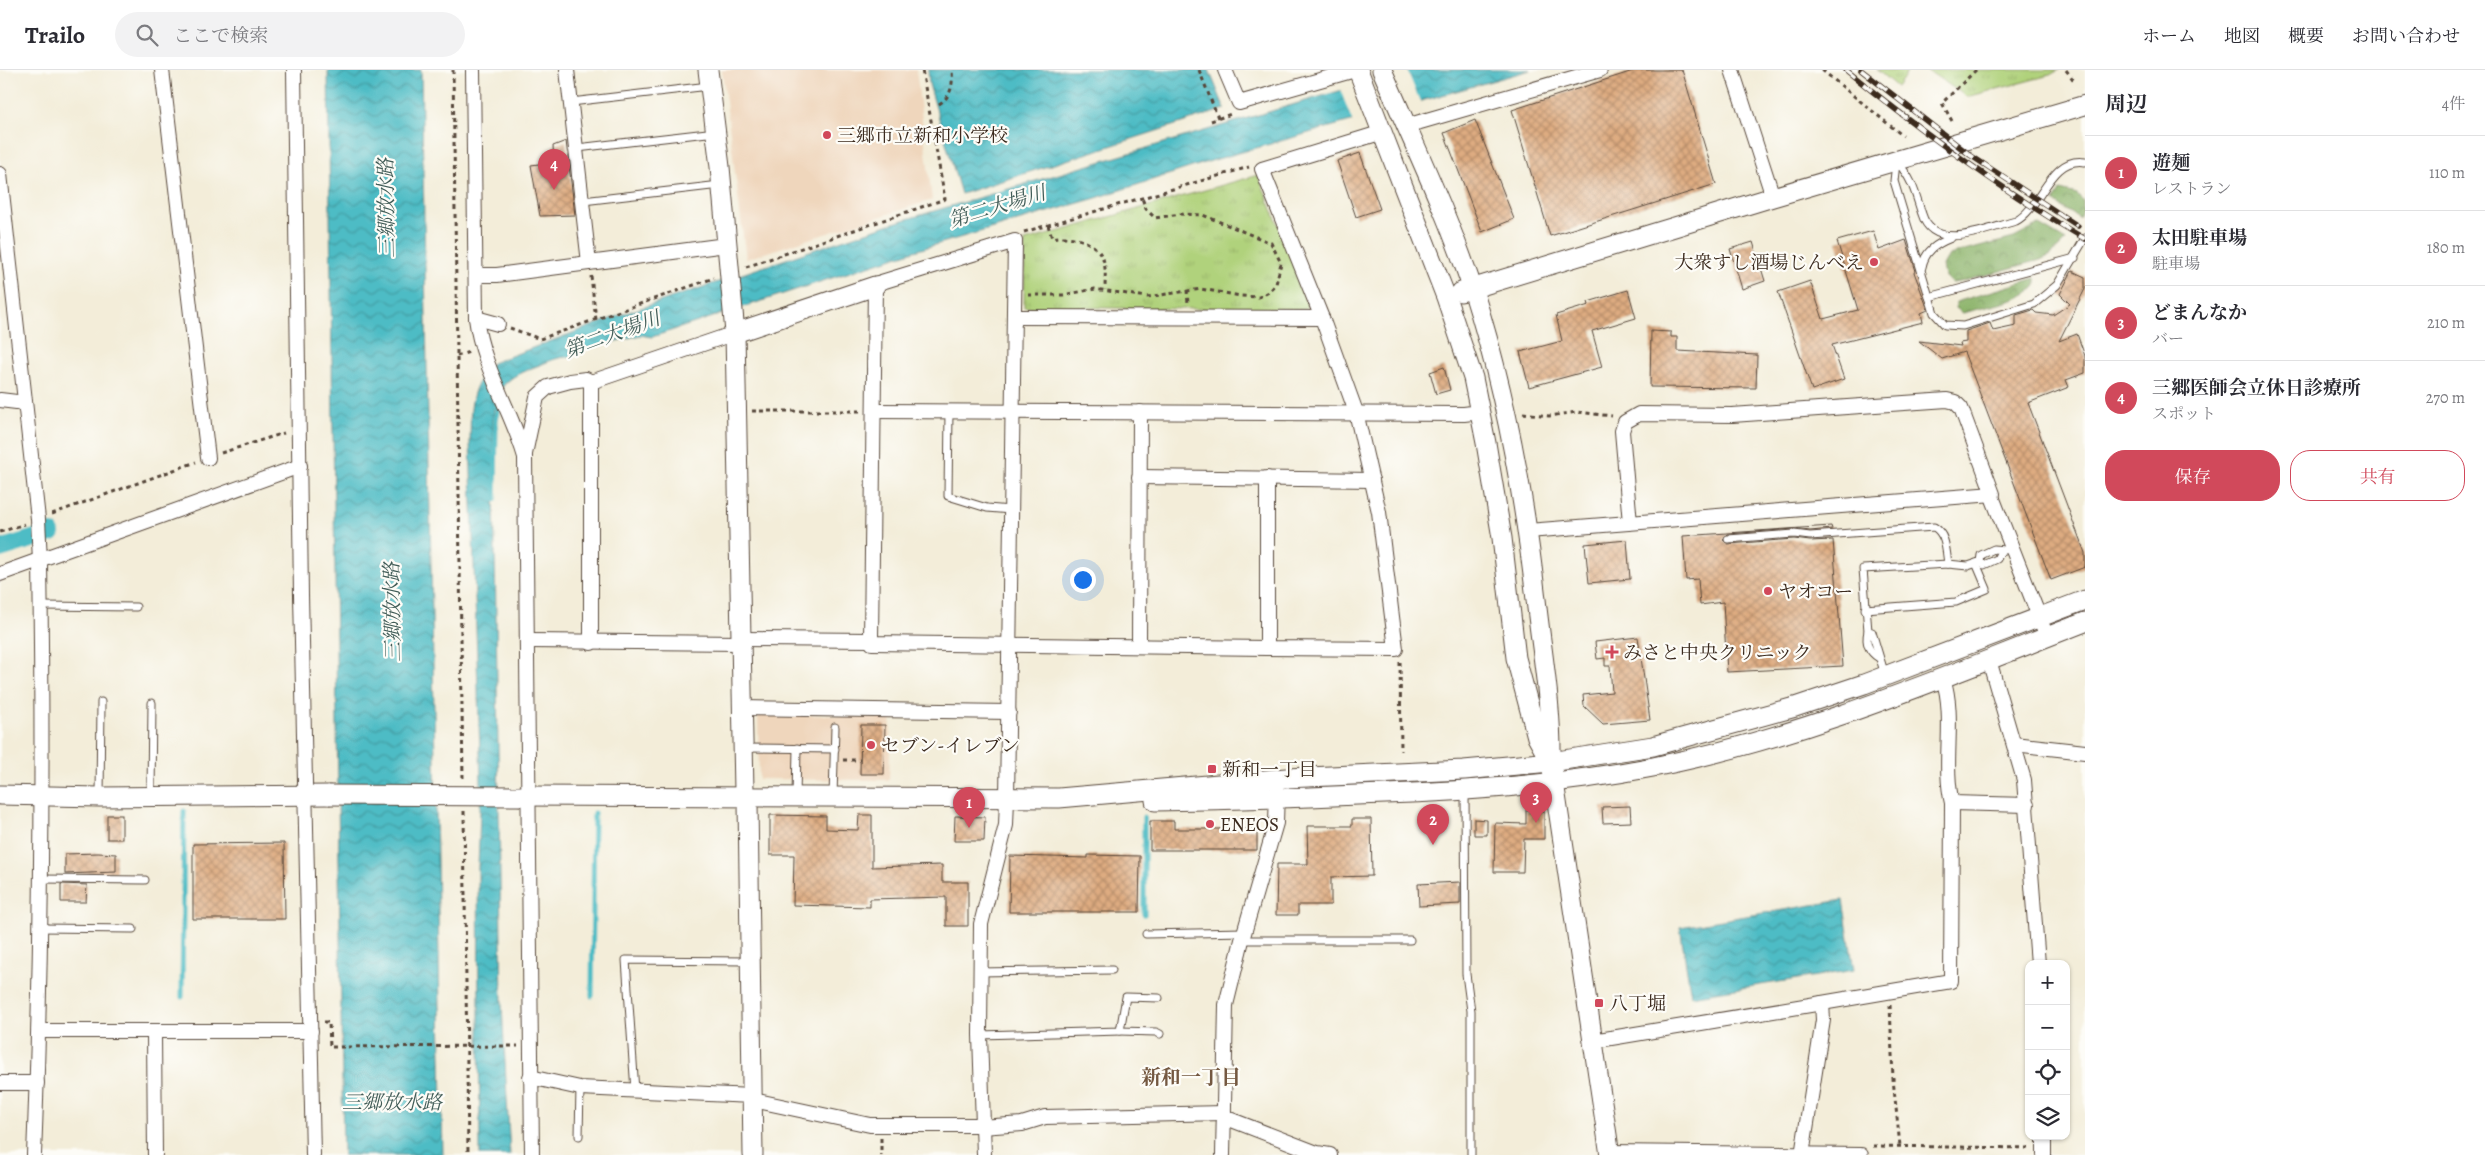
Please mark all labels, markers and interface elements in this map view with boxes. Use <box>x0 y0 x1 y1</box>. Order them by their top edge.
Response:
search box <box>115 12 465 57</box>
text: Trailo <box>25 19 85 51</box>
icon: search <box>133 21 161 49</box>
text: ここで検索 <box>173 23 268 49</box>
text: ホーム <box>2142 24 2196 48</box>
text: 地図 <box>2224 24 2260 48</box>
text: 概要 <box>2288 24 2324 48</box>
text: お問い合わせ <box>2352 24 2460 48</box>
text: 周辺 <box>2105 90 2147 118</box>
text: 4件 <box>2442 93 2465 115</box>
place label: 三郷市立新和小学校 <box>837 123 1008 149</box>
marker: 三郷市立新和小学校 <box>821 129 833 141</box>
pin: 4 <box>538 149 570 190</box>
text: 遊麺 <box>2152 150 2190 176</box>
water label: 三郷放水路 <box>372 156 401 258</box>
text: 1 <box>2118 162 2124 184</box>
text: 110 m <box>2429 162 2465 184</box>
water label: 第二大場川 <box>945 178 1051 234</box>
text: レストラン <box>2152 178 2232 200</box>
text: 太田駐車場 <box>2152 225 2247 251</box>
text: 2 <box>2117 237 2125 259</box>
text: 180 m <box>2427 237 2465 259</box>
place label: 大衆すし酒場じんべえ <box>1674 250 1864 276</box>
text: 駐車場 <box>2152 253 2200 275</box>
marker: 大衆すし酒場じんべえ <box>1868 256 1880 268</box>
text: どまんなか <box>2152 300 2247 326</box>
water label: 第二大場川 <box>561 304 666 364</box>
text: 3 <box>2118 312 2124 334</box>
text: 210 m <box>2427 312 2465 334</box>
text: バー <box>2152 328 2184 350</box>
text: 三郷医師会立休日診療所 <box>2152 375 2361 401</box>
text: 4 <box>2117 387 2125 409</box>
text: 270 m <box>2426 387 2465 409</box>
text: スポット <box>2152 403 2216 425</box>
button: 保存 <box>2105 450 2280 501</box>
button: 共有 <box>2290 450 2465 501</box>
water label: 三郷放水路 <box>378 560 407 662</box>
your location <box>1070 567 1096 593</box>
place label: ヤオコー <box>1778 579 1853 605</box>
marker: ヤオコー <box>1762 585 1774 597</box>
place label: みさと中央クリニック <box>1623 640 1812 666</box>
marker: みさと中央クリニック <box>1605 645 1619 659</box>
place label: セブン-イレブン <box>881 733 1020 759</box>
marker: セブン-イレブン <box>865 739 877 751</box>
place label: 新和一丁目 <box>1222 757 1317 783</box>
marker: 新和一丁目 <box>1206 763 1218 775</box>
pin: 3 <box>1520 782 1552 823</box>
pin: 1 <box>953 787 985 828</box>
pin: 2 <box>1417 804 1449 845</box>
place label: ENEOS <box>1220 812 1279 838</box>
marker: ENEOS <box>1204 818 1216 830</box>
map controls <box>2025 960 2070 1140</box>
button: + <box>2025 960 2070 1005</box>
place label: 八丁堀 <box>1609 991 1666 1017</box>
marker: 八丁堀 <box>1593 997 1605 1009</box>
button: − <box>2025 1005 2070 1050</box>
button: locate <box>2025 1050 2070 1095</box>
district label: 新和一丁目 <box>1141 1064 1241 1091</box>
water label: 三郷放水路 <box>342 1089 444 1116</box>
button: layers <box>2025 1095 2070 1140</box>

